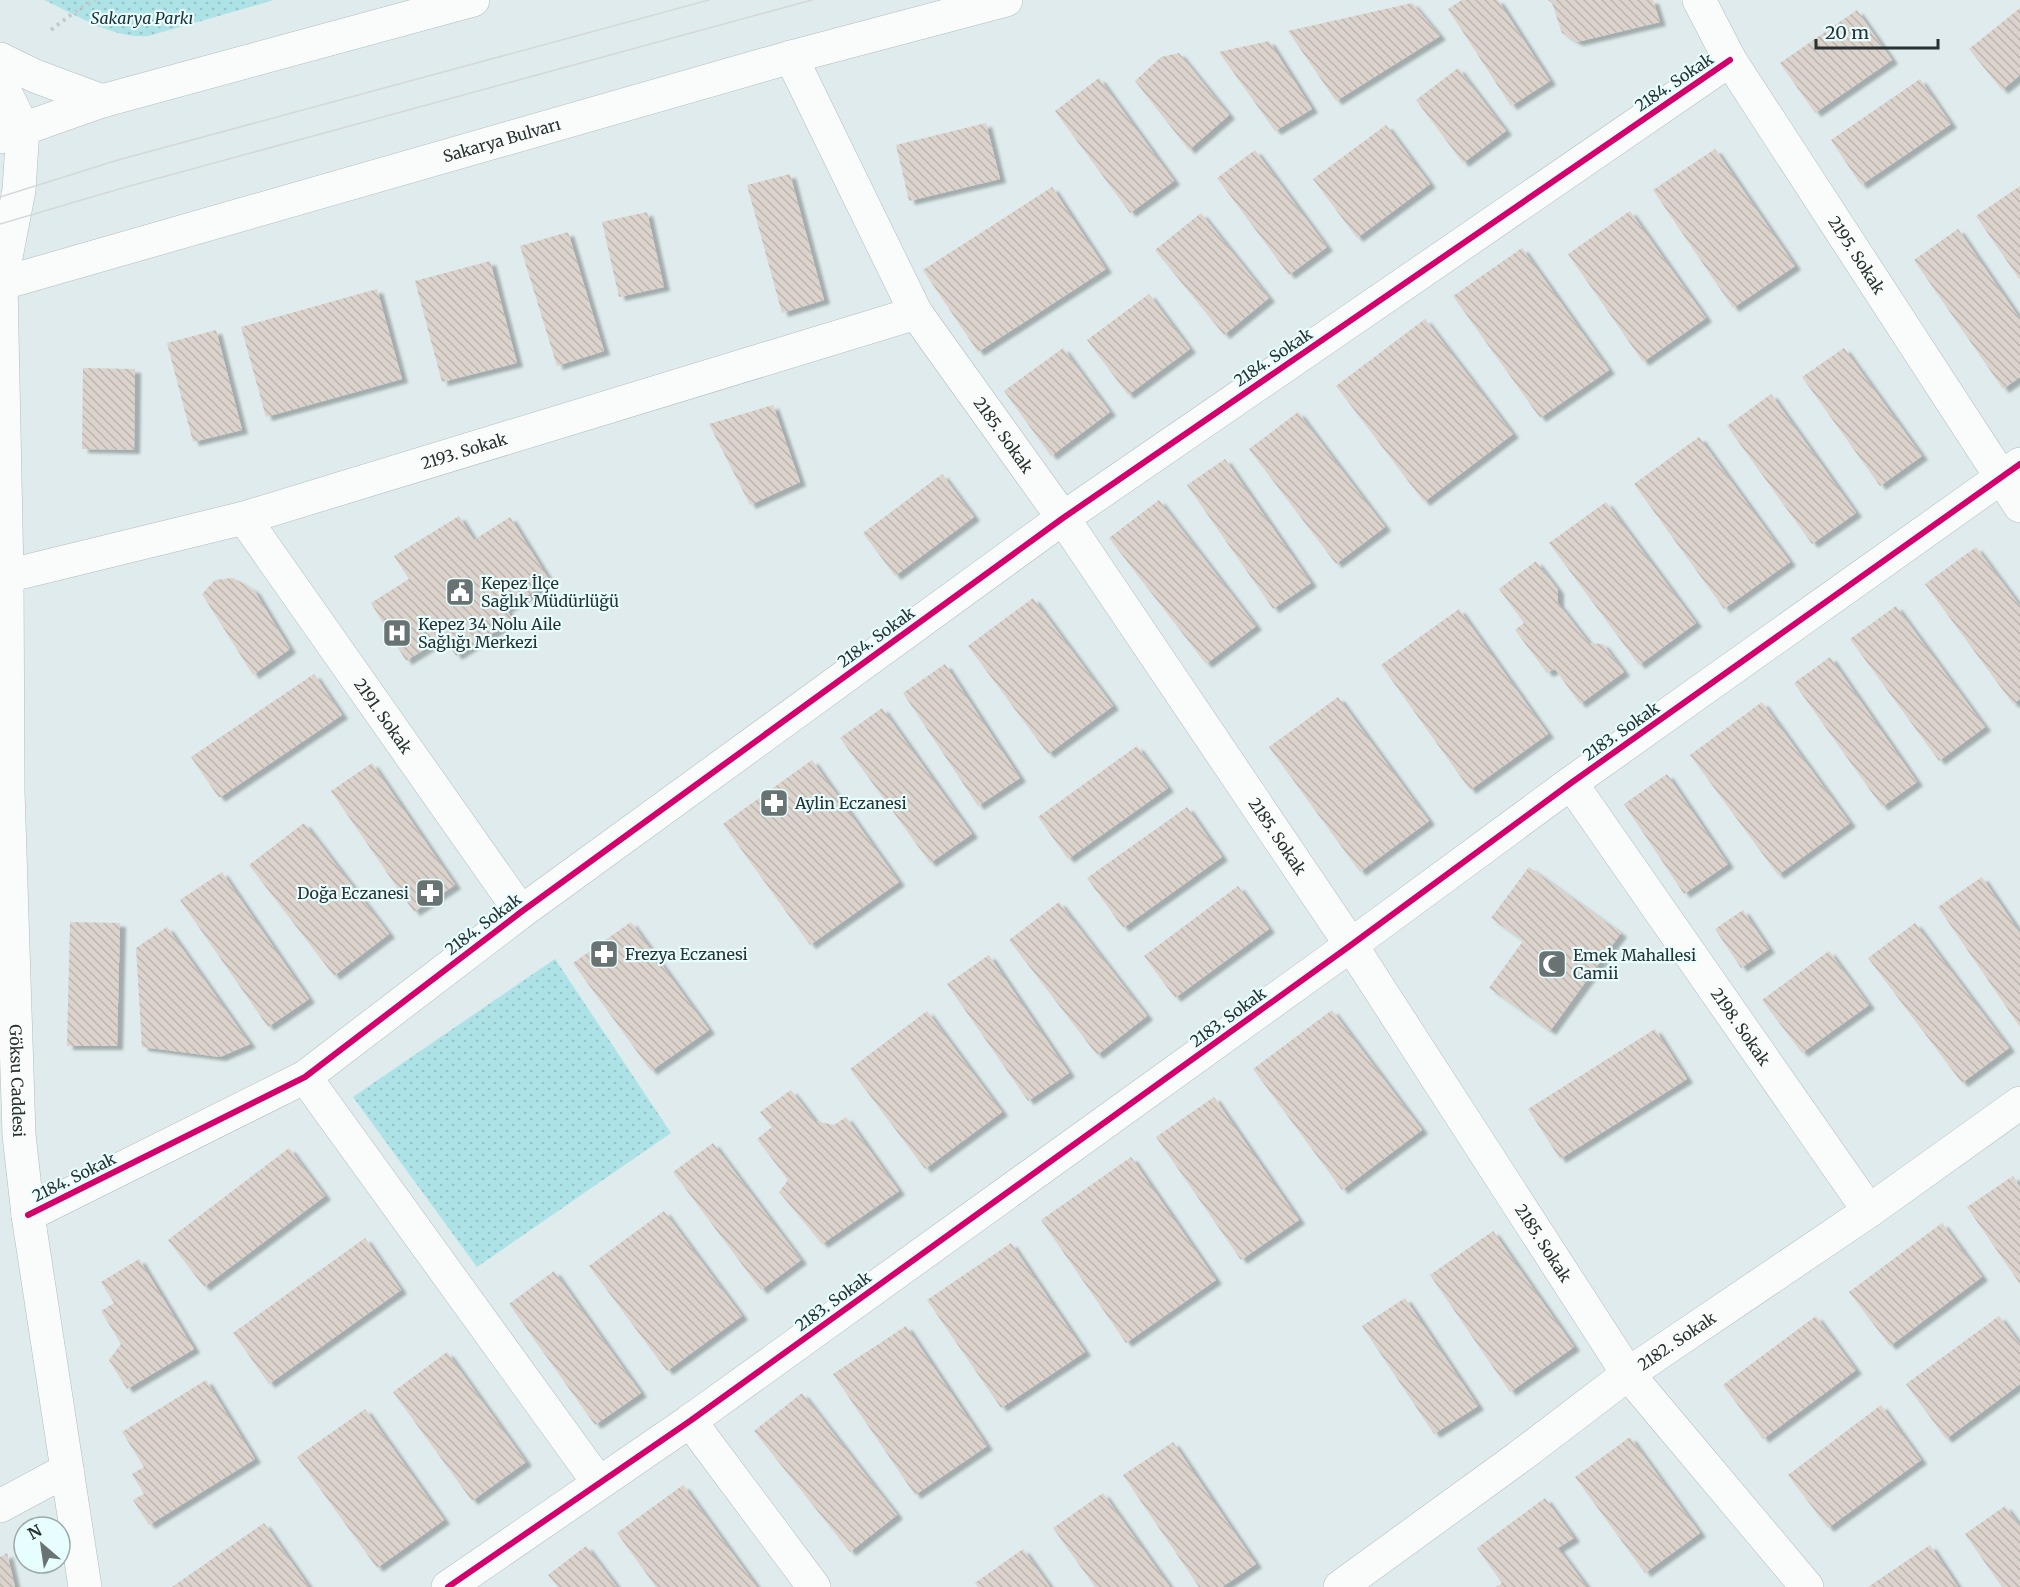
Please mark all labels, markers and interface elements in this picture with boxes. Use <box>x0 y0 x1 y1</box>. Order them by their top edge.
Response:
park label: Sakarya Parkı <box>91 8 193 28</box>
scale bar <box>1816 12 1938 50</box>
text: 20 m <box>1825 21 1869 44</box>
street label: 2184. Sokak <box>1631 48 1718 116</box>
street label: Sakarya Bulvarı <box>441 114 563 166</box>
street label: 2195. Sokak <box>1824 212 1890 298</box>
street label: 2184. Sokak <box>1230 323 1317 391</box>
street label: 2185. Sokak <box>969 393 1038 478</box>
street label: 2193. Sokak <box>419 428 510 473</box>
place label: Kepez İlçe Sağlık Müdürlüğü <box>481 573 619 611</box>
public building icon: Kepez İlçe Sağlık Müdürlüğü <box>444 576 476 608</box>
street label: 2184. Sokak <box>834 602 919 672</box>
place label: Kepez 34 Nolu Aile Sağlığı Merkezi <box>418 614 561 652</box>
hospital icon: Kepez 34 Nolu Aile Sağlığı Merkezi <box>381 617 413 649</box>
street label: 2191. Sokak <box>350 675 417 758</box>
street label: 2183. Sokak <box>1579 697 1664 765</box>
pharmacy icon: Aylin Eczanesi <box>758 787 790 819</box>
place label: Aylin Eczanesi <box>794 793 907 813</box>
street label: 2185. Sokak <box>1245 794 1311 879</box>
pharmacy icon: Doğa Eczanesi <box>414 877 446 909</box>
place label: Doğa Eczanesi <box>297 883 409 903</box>
street label: 2184. Sokak <box>441 888 526 959</box>
pharmacy icon: Frezya Eczanesi <box>588 938 620 970</box>
place label: Frezya Eczanesi <box>625 944 748 964</box>
place label: Emek Mahallesi Camii <box>1573 945 1696 983</box>
mosque icon: Emek Mahallesi Camii <box>1536 948 1568 980</box>
street label: 2183. Sokak <box>1186 982 1270 1051</box>
street label: 2198. Sokak <box>1707 984 1775 1070</box>
street label: Göksu Caddesi <box>5 1024 29 1138</box>
street label: 2184. Sokak <box>29 1148 120 1206</box>
street label: 2185. Sokak <box>1511 1200 1576 1286</box>
street label: 2183. Sokak <box>791 1266 875 1335</box>
street label: 2182. Sokak <box>1634 1307 1720 1375</box>
north arrow <box>12 1515 72 1575</box>
text: N <box>24 1520 45 1544</box>

